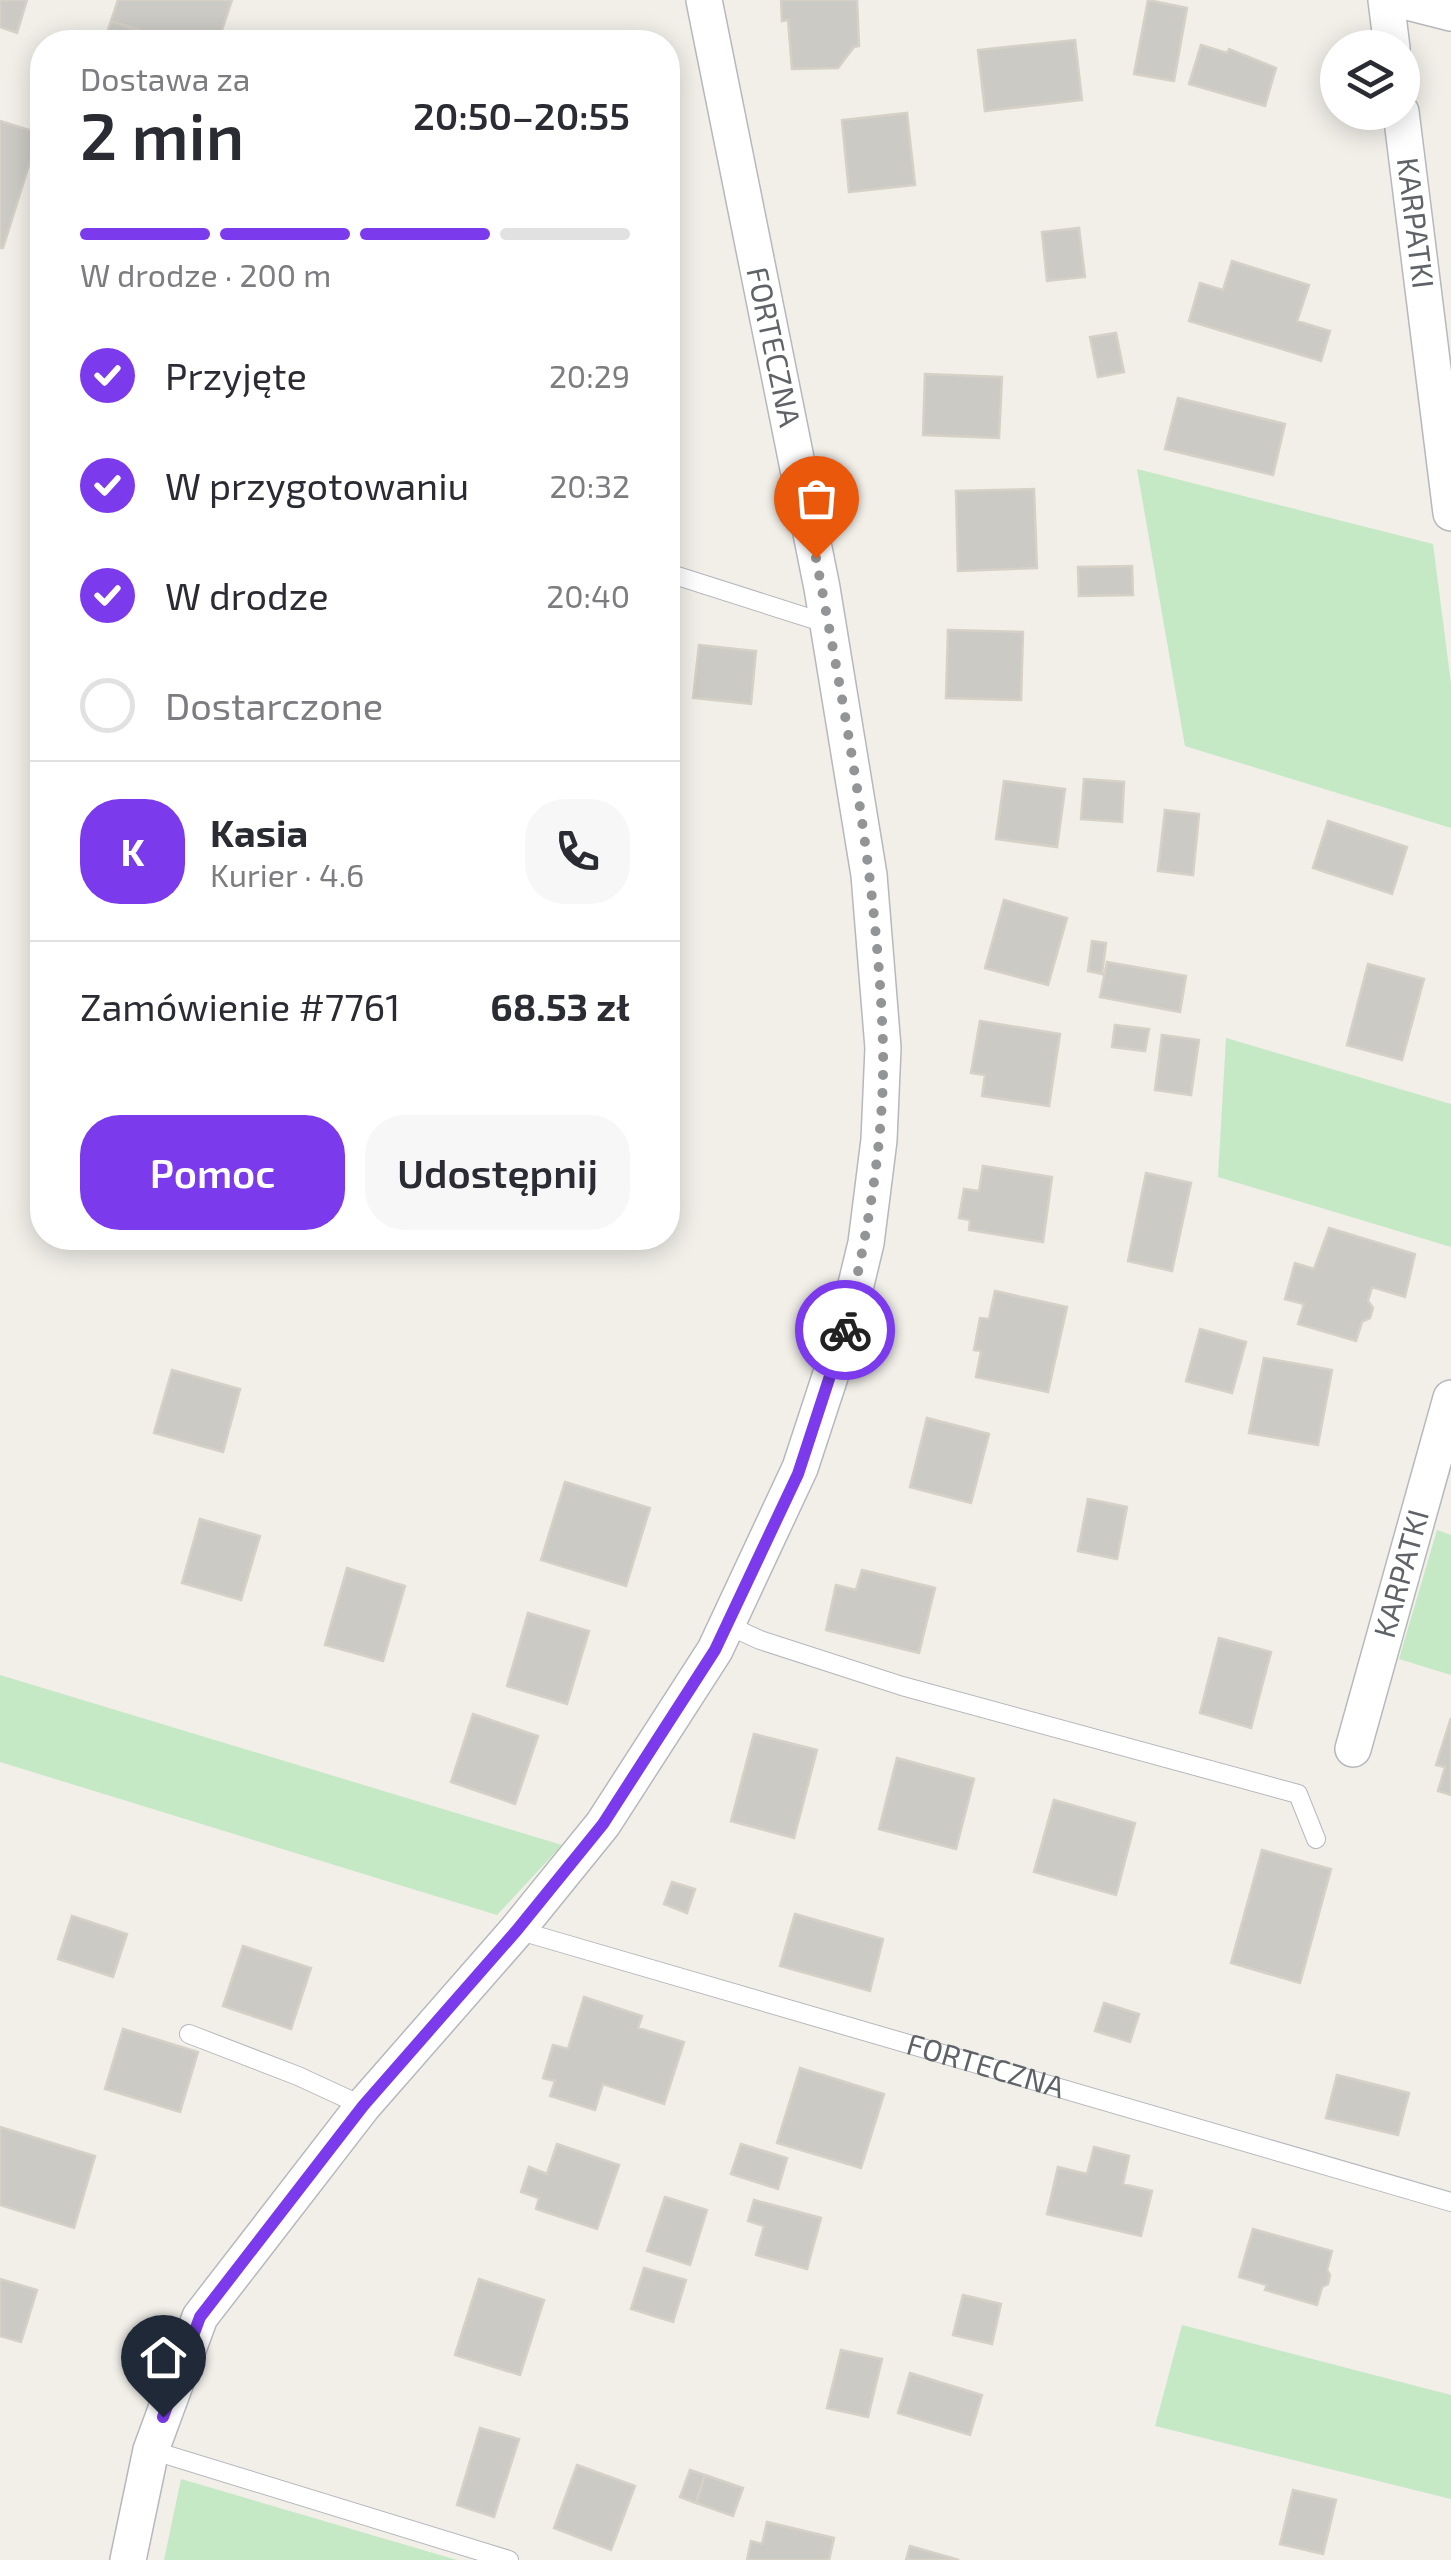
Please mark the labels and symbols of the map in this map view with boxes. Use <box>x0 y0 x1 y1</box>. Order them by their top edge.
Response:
street label: KARPATKI <box>1391 155 1443 290</box>
street label: FORTECZNA <box>740 264 809 430</box>
pin <box>774 456 859 559</box>
courier <box>795 1280 895 1380</box>
street label: KARPATKI <box>1365 1505 1435 1641</box>
street label: FORTECZNA <box>903 2025 1069 2105</box>
pin <box>121 2315 206 2418</box>

